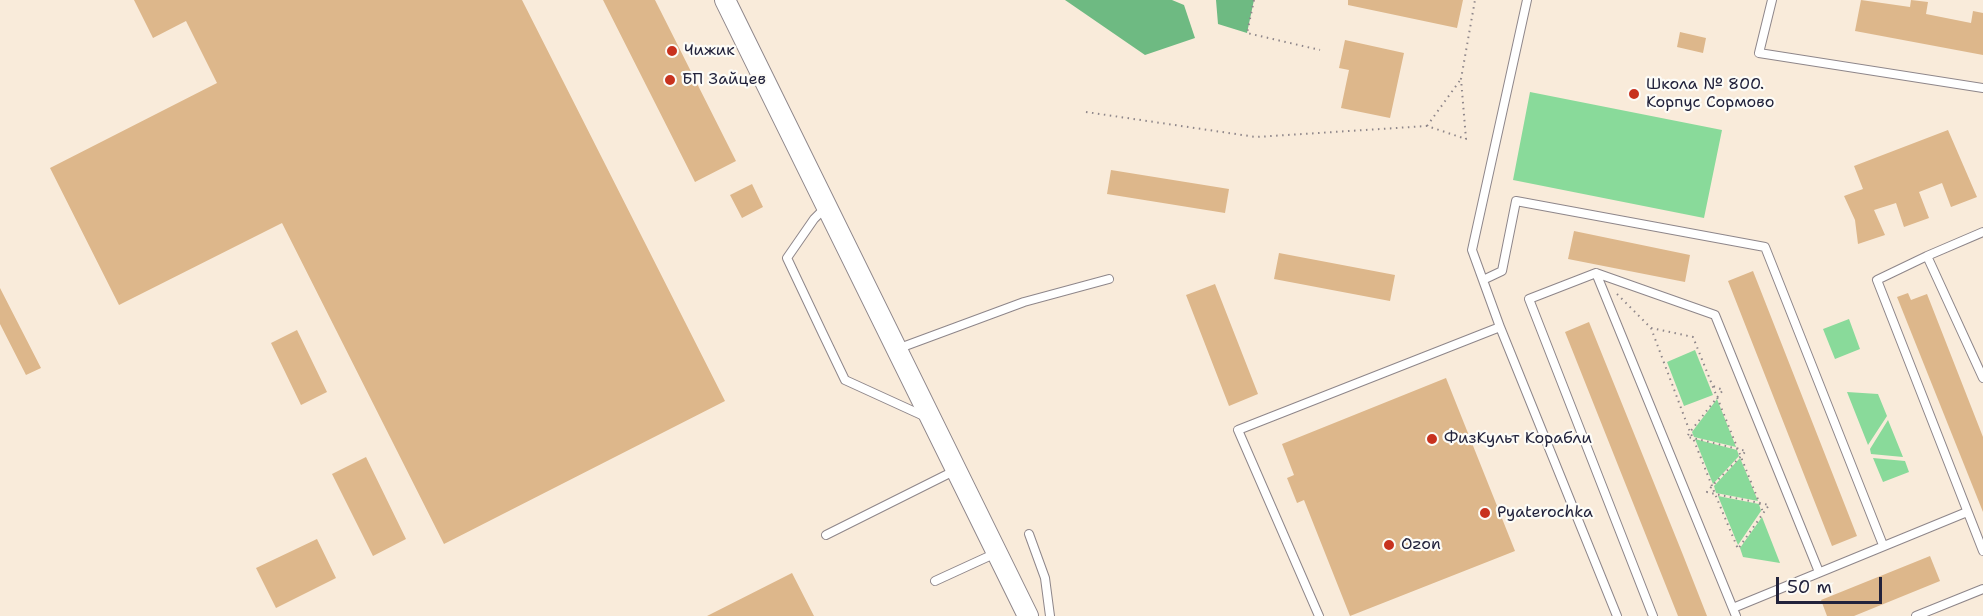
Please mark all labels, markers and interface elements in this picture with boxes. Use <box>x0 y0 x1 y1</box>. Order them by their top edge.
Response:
place label: Чижик <box>684 41 735 61</box>
marker: Чижик <box>665 44 679 58</box>
place label: БП Зайцев <box>682 70 766 90</box>
marker: БП Зайцев <box>663 73 677 87</box>
place label: Школа № 800. Корпус Сормово <box>1646 75 1775 113</box>
marker: Школа № 800. Корпус Сормово <box>1627 87 1641 101</box>
place label: ФизКульт Корабли <box>1444 429 1592 449</box>
marker: ФизКульт Корабли <box>1425 432 1439 446</box>
place label: Pyaterochka <box>1497 503 1593 523</box>
marker: Pyaterochka <box>1478 506 1492 520</box>
place label: Ozon <box>1401 535 1441 555</box>
marker: Ozon <box>1382 538 1396 552</box>
scale bar <box>1779 565 1886 603</box>
text: 50 m <box>1787 575 1832 599</box>

